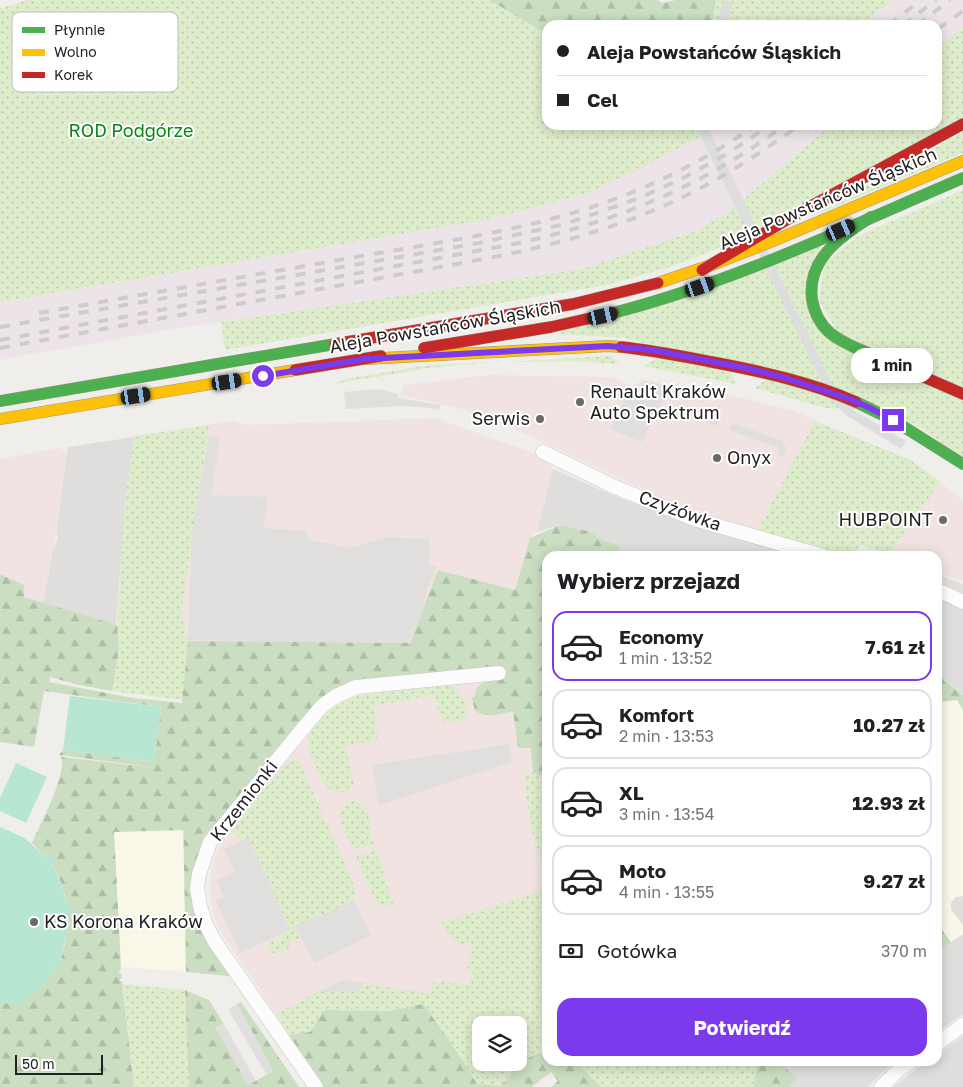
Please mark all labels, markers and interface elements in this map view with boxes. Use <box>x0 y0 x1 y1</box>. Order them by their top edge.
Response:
legend <box>12 12 178 92</box>
text: Płynnie <box>54 21 105 38</box>
text: Aleja Powstańców Śląskich <box>587 40 841 63</box>
text: Wolno <box>54 43 97 60</box>
text: Korek <box>54 66 93 83</box>
text: Cel <box>587 88 618 111</box>
park label: ROD Podgórze <box>69 119 193 141</box>
street label: Aleja Powstańców Śląskich <box>715 142 940 254</box>
car <box>824 217 857 243</box>
car <box>683 275 716 299</box>
street label: Aleja Powstańców Śląskich <box>328 295 562 357</box>
car <box>586 305 619 327</box>
callout: 1 min <box>852 348 934 382</box>
text: 1 min <box>872 355 912 375</box>
route start <box>252 365 274 387</box>
car <box>211 372 242 392</box>
place label: Renault Kraków Auto Spektrum <box>590 380 727 423</box>
car <box>120 386 151 406</box>
marker: Renault Kraków Auto Spektrum <box>574 396 586 408</box>
place label: Serwis <box>472 407 530 429</box>
route end <box>882 409 904 431</box>
marker: Serwis <box>534 413 546 425</box>
place label: Onyx <box>727 446 771 468</box>
marker: Onyx <box>711 452 723 464</box>
street label: Czyżówka <box>636 485 725 535</box>
place label: HUBPOINT <box>839 508 933 530</box>
marker: HUBPOINT <box>937 514 949 526</box>
text: Wybierz przejazd <box>557 567 740 594</box>
icon: car <box>559 624 604 669</box>
text: Economy <box>619 625 704 648</box>
text: 7.61 zł <box>865 635 925 658</box>
text: 1 min · 13:52 <box>619 648 712 668</box>
icon: car <box>559 702 604 747</box>
text: Komfort <box>619 703 694 726</box>
text: 10.27 zł <box>853 713 925 736</box>
text: 2 min · 13:53 <box>619 726 714 746</box>
street label: Krzemionki <box>205 755 282 845</box>
icon: car <box>559 780 604 825</box>
text: XL <box>619 781 644 804</box>
text: 12.93 zł <box>852 791 925 814</box>
text: 3 min · 13:54 <box>619 804 714 824</box>
icon: car <box>559 858 604 903</box>
text: Moto <box>619 859 666 882</box>
text: 9.27 zł <box>863 869 925 892</box>
text: 4 min · 13:55 <box>619 882 714 902</box>
place label: KS Korona Kraków <box>44 910 203 932</box>
marker: KS Korona Kraków <box>28 916 40 928</box>
icon: cash <box>557 937 585 965</box>
text: Gotówka <box>597 939 677 962</box>
text: 370 m <box>881 941 927 961</box>
button: Potwierdź <box>557 998 927 1056</box>
map controls <box>472 1016 527 1071</box>
button: layers <box>472 1016 527 1071</box>
scale bar <box>15 1052 102 1075</box>
text: 50 m <box>22 1055 55 1072</box>

